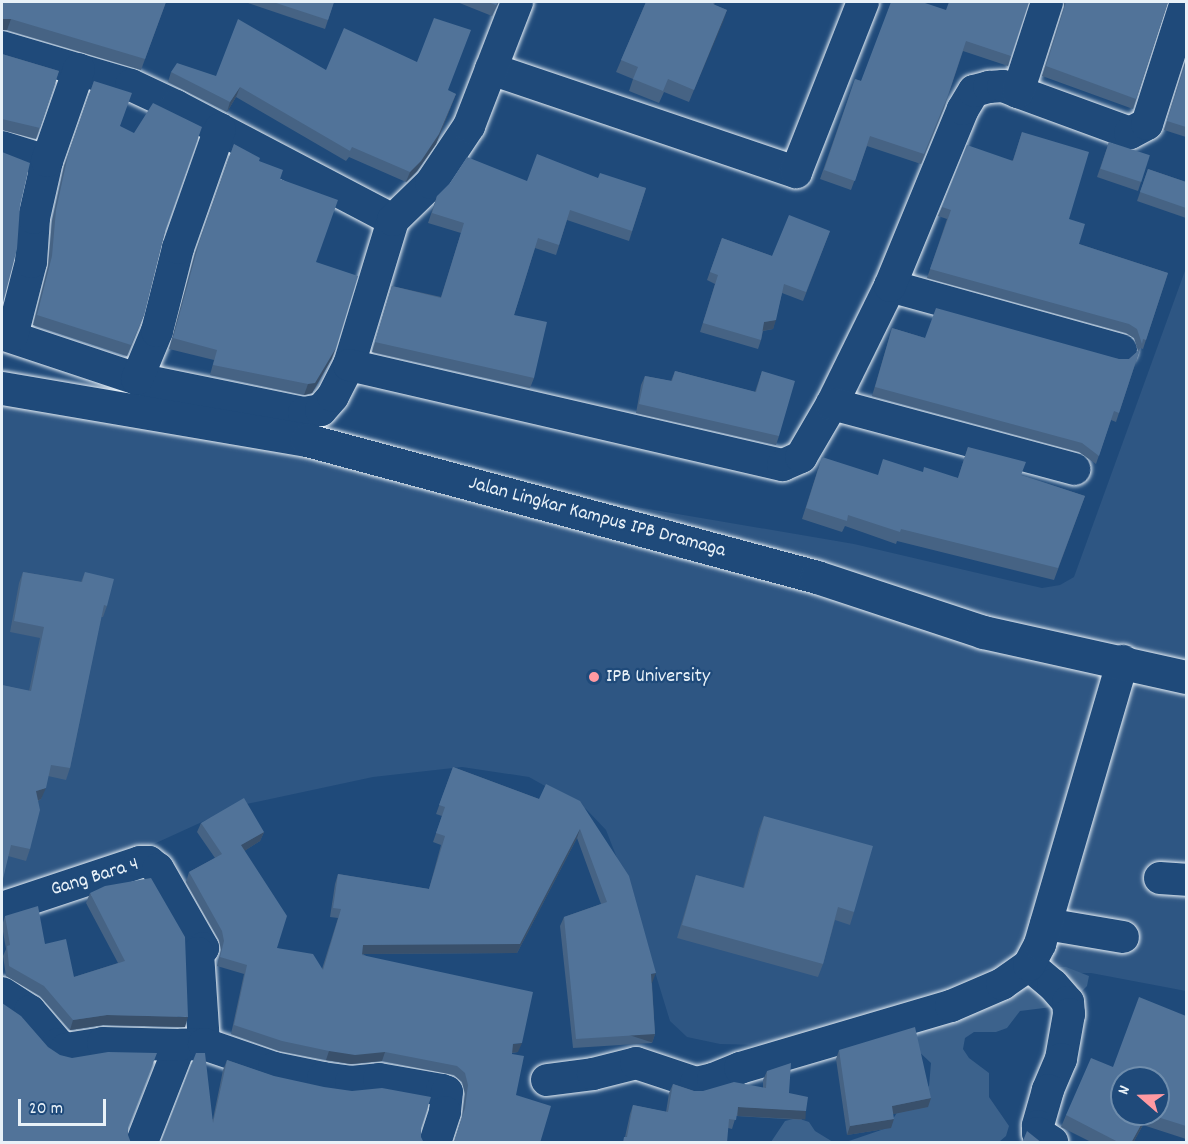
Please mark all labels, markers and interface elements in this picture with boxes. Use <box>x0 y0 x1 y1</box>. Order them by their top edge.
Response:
street label: Jalan Lingkar Kampus IPB Dramaga <box>466 472 728 564</box>
place label: IPB University <box>606 665 710 689</box>
marker: IPB University <box>587 670 601 684</box>
street label: Gang Bara 4 <box>48 853 142 903</box>
north arrow <box>1110 1066 1170 1126</box>
text: N <box>1112 1083 1137 1098</box>
scale bar <box>21 1087 110 1125</box>
text: 20 m <box>29 1097 63 1122</box>

